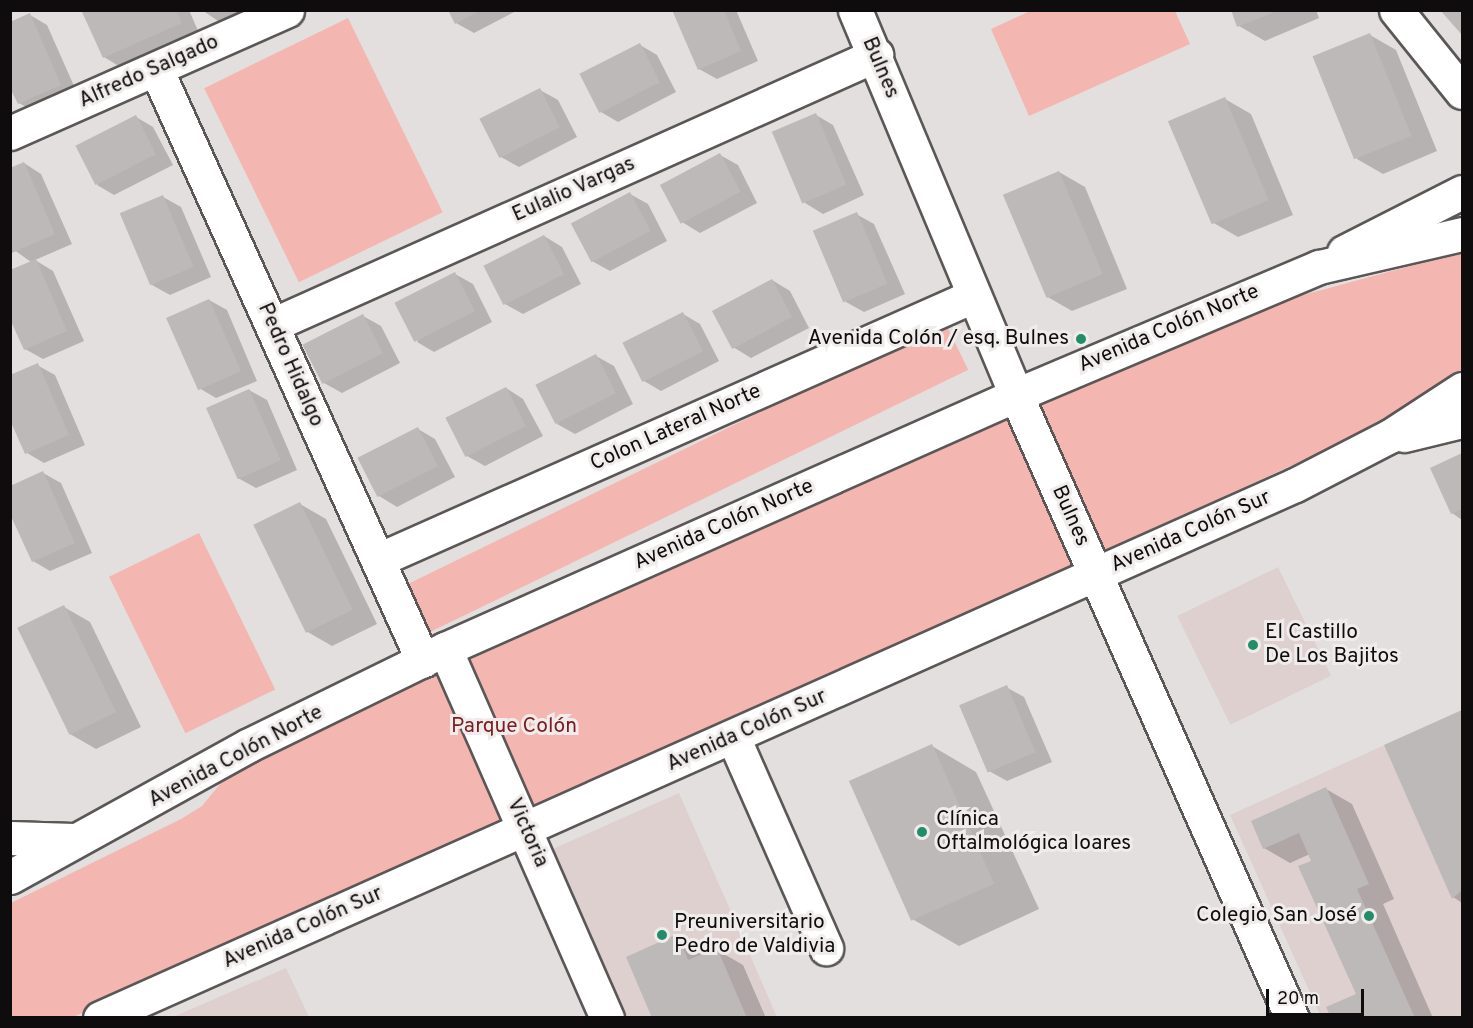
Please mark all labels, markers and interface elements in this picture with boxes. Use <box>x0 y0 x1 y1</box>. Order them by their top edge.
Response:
street label: Alfredo Salgado <box>75 30 223 114</box>
street label: Bulnes <box>856 34 904 102</box>
street label: Eulalio Vargas <box>508 152 640 228</box>
street label: Avenida Colón Norte <box>1075 280 1263 378</box>
street label: Pedro Hidalgo <box>251 299 329 431</box>
place label: Avenida Colón / esq. Bulnes <box>808 326 1069 352</box>
marker: Avenida Colón / esq. Bulnes <box>1074 332 1088 346</box>
street label: Colon Lateral Norte <box>587 379 765 477</box>
street label: Avenida Colón Norte <box>630 474 818 576</box>
street label: Bulnes <box>1045 482 1095 550</box>
street label: Avenida Colón Sur <box>1107 485 1275 579</box>
place label: El Castillo De Los Bajitos <box>1265 620 1399 670</box>
marker: El Castillo De Los Bajitos <box>1246 638 1260 652</box>
street label: Avenida Colón Sur <box>663 684 831 778</box>
street label: Avenida Colón Norte <box>145 700 327 814</box>
park label: Parque Colón <box>451 714 577 740</box>
street label: Victoria <box>501 794 553 872</box>
place label: Clínica Oftalmológica Ioares <box>936 807 1131 857</box>
marker: Clínica Oftalmológica Ioares <box>913 823 931 841</box>
street label: Avenida Colón Sur <box>219 881 387 975</box>
place label: Colegio San José <box>1196 903 1357 929</box>
marker: Colegio San José <box>1362 909 1376 923</box>
place label: Preuniversitario Pedro de Valdivia <box>674 910 836 960</box>
marker: Preuniversitario Pedro de Valdivia <box>655 928 669 942</box>
scale bar <box>1269 977 1366 1015</box>
text: 20 m <box>1277 988 1319 1011</box>

